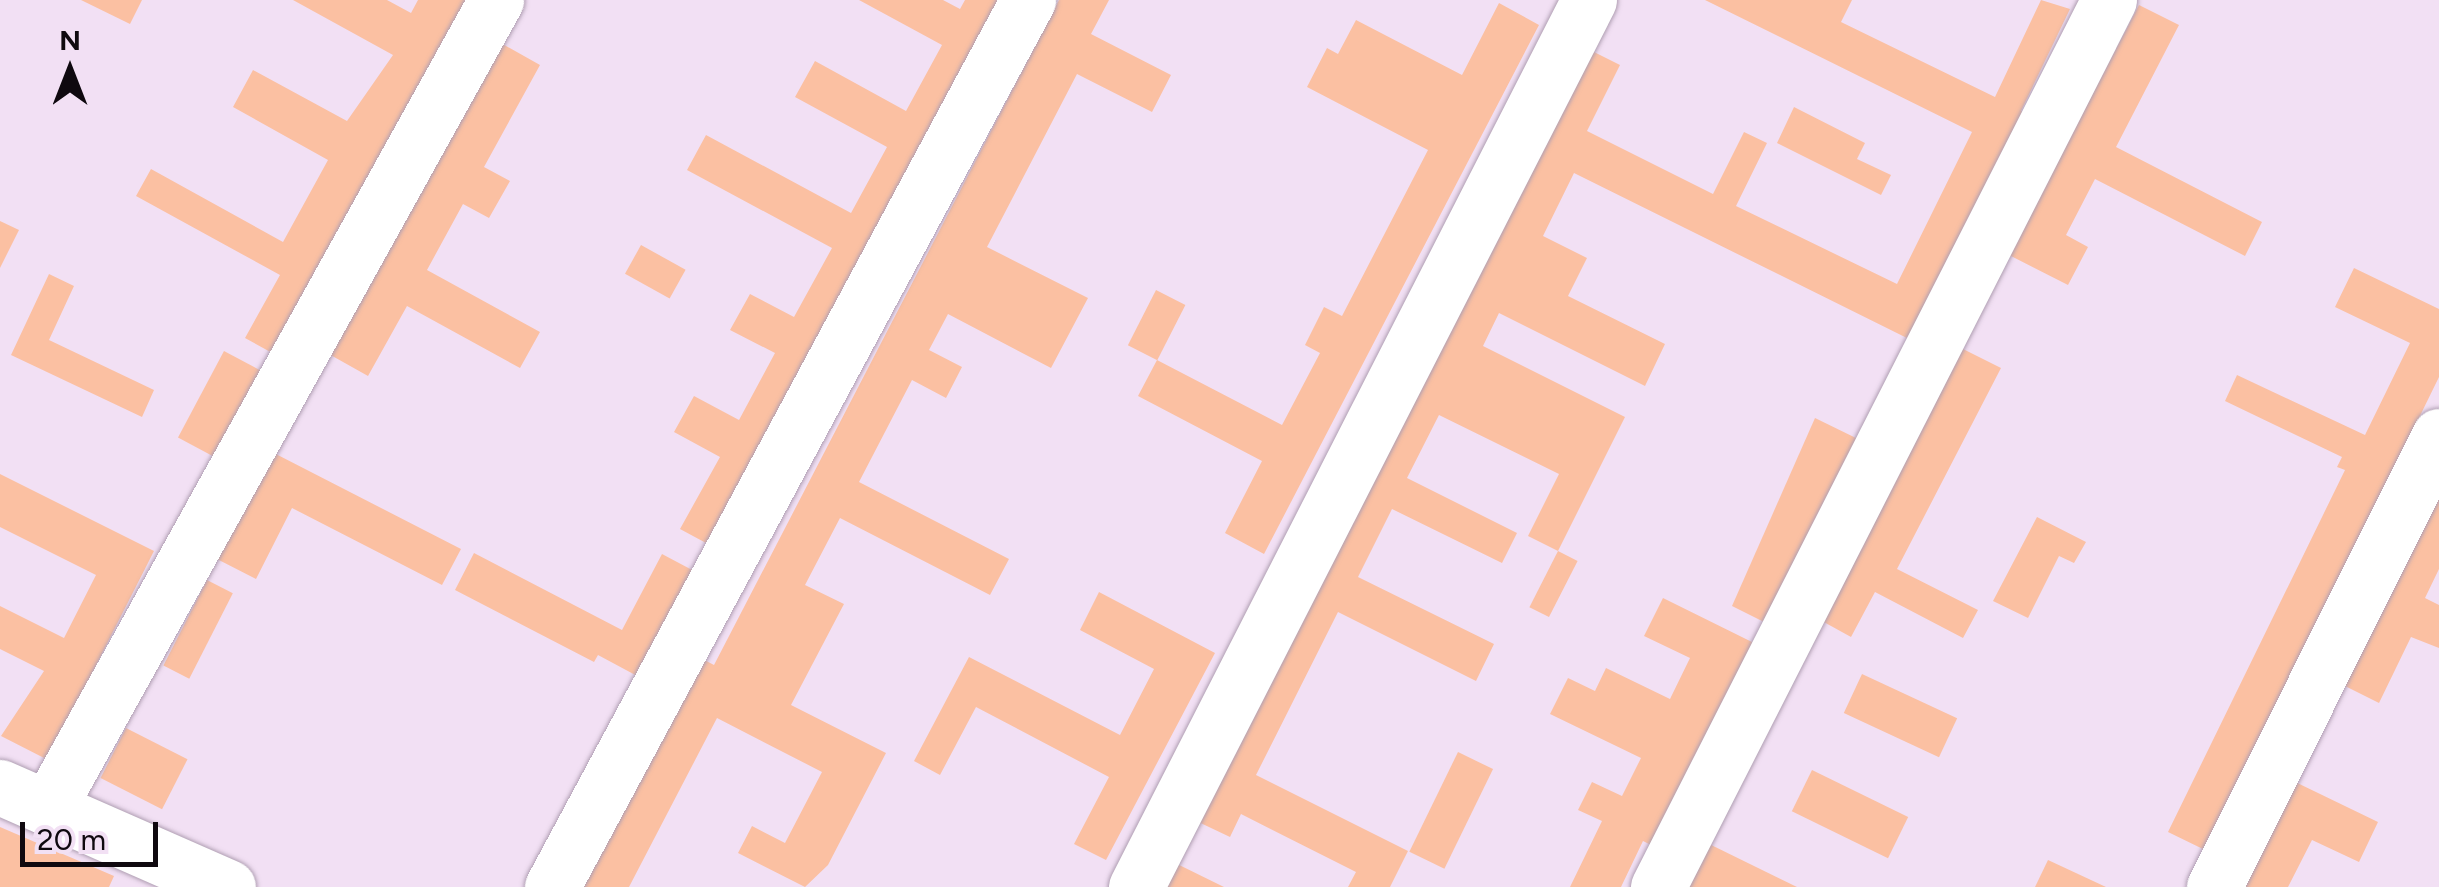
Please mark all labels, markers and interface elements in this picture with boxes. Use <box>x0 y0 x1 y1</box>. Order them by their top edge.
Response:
north arrow <box>20 20 120 120</box>
text: N <box>59 23 81 57</box>
scale bar <box>25 802 162 864</box>
text: 20 m <box>37 821 106 858</box>

